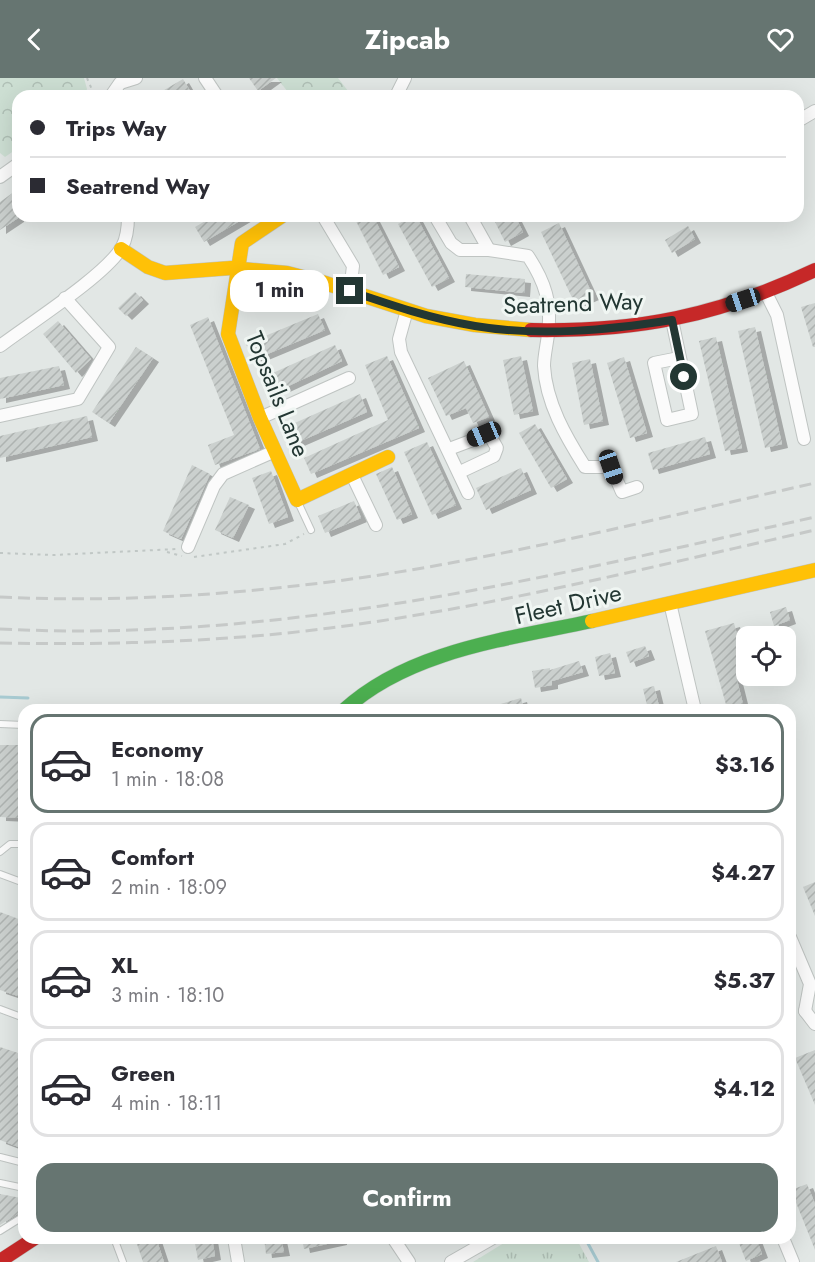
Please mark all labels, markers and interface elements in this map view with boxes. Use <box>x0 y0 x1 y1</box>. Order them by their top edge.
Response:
text: Zipcab <box>365 20 450 59</box>
icon: back <box>18 23 51 56</box>
icon: heart <box>764 23 797 56</box>
text: Trips Way <box>66 112 166 144</box>
text: Seatrend Way <box>66 170 210 202</box>
callout: 1 min <box>230 270 329 312</box>
text: 1 min <box>255 276 304 305</box>
route end <box>336 277 363 304</box>
street label: Seatrend Way <box>502 283 644 323</box>
car <box>723 286 763 314</box>
street label: Topsails Lane <box>237 326 319 462</box>
route start <box>670 363 697 390</box>
car <box>464 419 504 449</box>
car <box>597 447 625 487</box>
street label: Fleet Drive <box>511 575 625 633</box>
map controls <box>736 626 796 686</box>
button: locate <box>736 626 796 686</box>
text: Economy <box>111 733 203 765</box>
icon: car <box>39 737 93 791</box>
text: $3.16 <box>715 748 775 780</box>
text: 1 min · 18:08 <box>111 765 224 794</box>
text: Comfort <box>111 841 194 873</box>
icon: car <box>39 845 93 899</box>
text: $4.27 <box>711 856 775 888</box>
text: 2 min · 18:09 <box>111 873 227 902</box>
text: XL <box>111 949 138 981</box>
icon: car <box>39 953 93 1007</box>
text: $5.37 <box>713 964 775 996</box>
text: 3 min · 18:10 <box>111 981 224 1010</box>
text: Green <box>111 1057 175 1089</box>
icon: car <box>39 1061 93 1115</box>
text: $4.12 <box>713 1072 775 1104</box>
text: 4 min · 18:11 <box>111 1089 222 1118</box>
button: Confirm <box>36 1163 778 1232</box>

